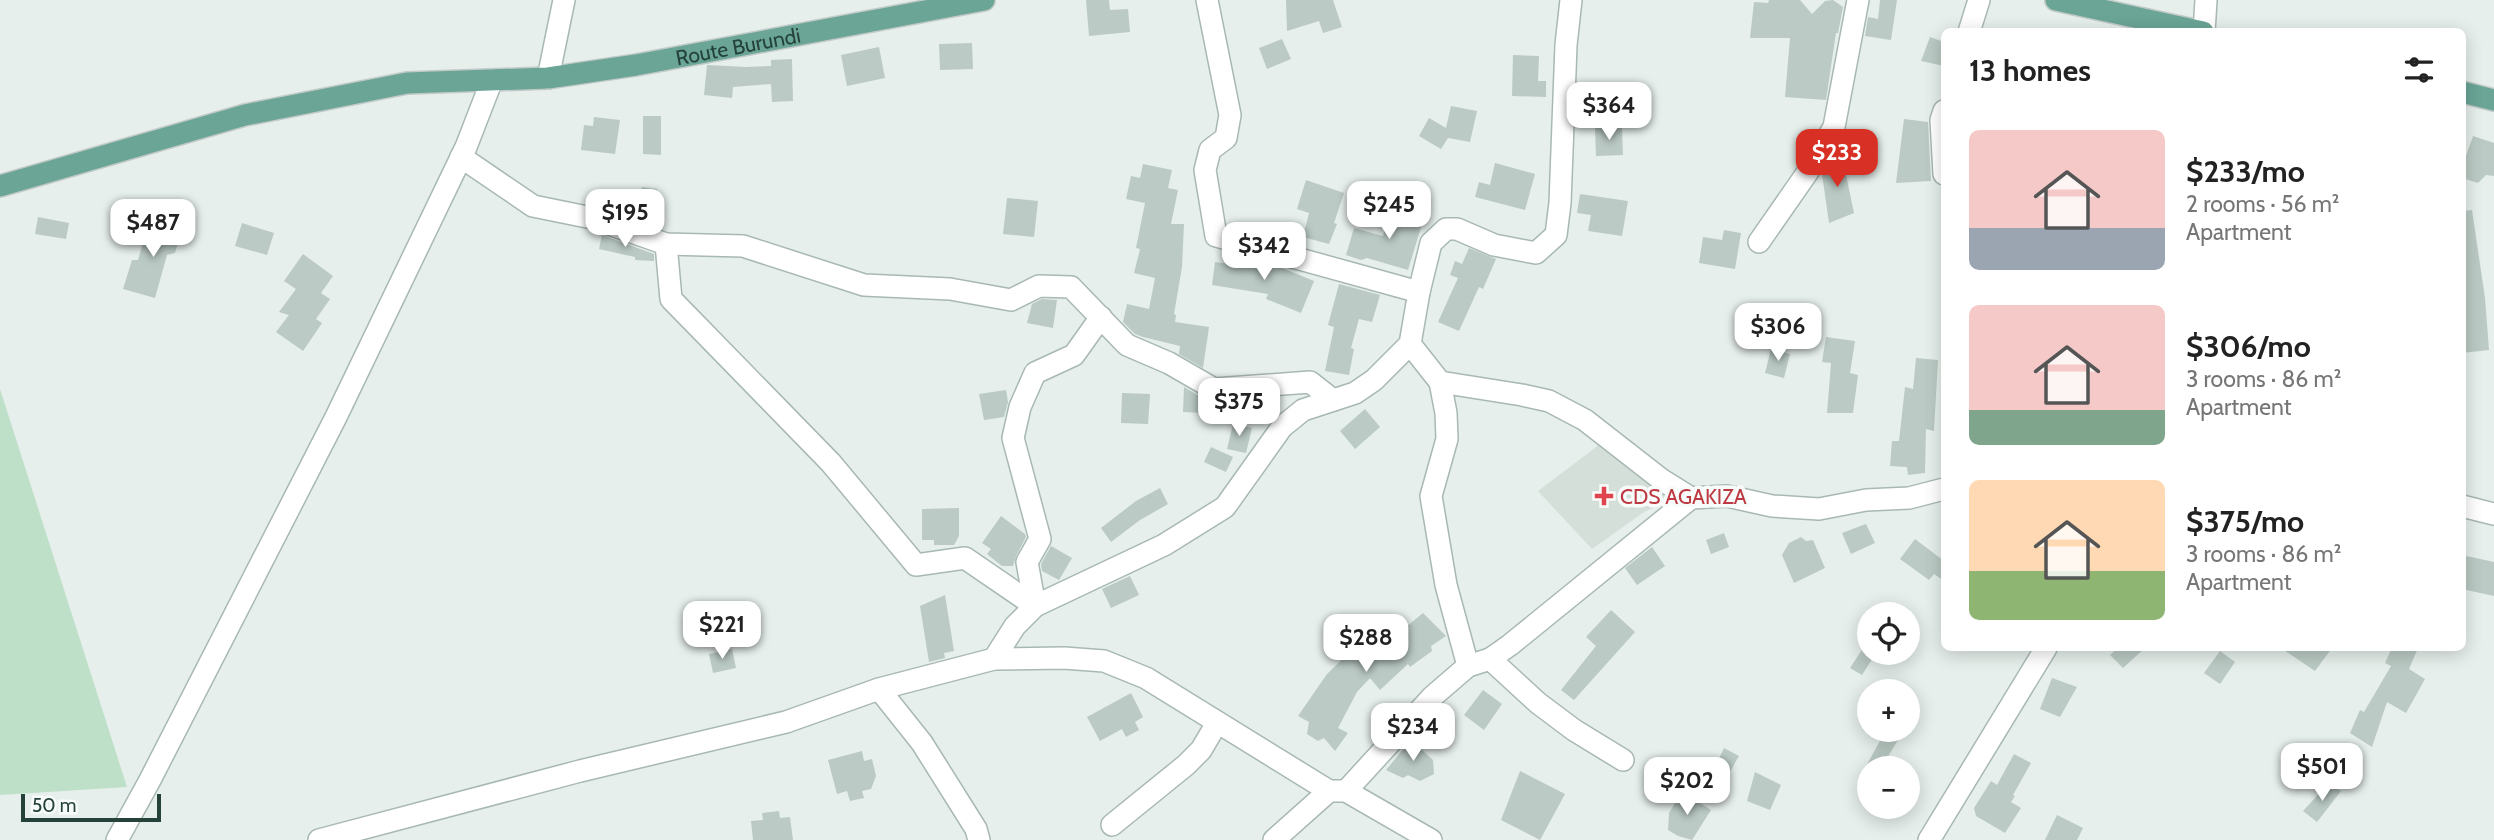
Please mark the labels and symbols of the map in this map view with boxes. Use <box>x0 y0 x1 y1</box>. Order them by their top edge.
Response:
street label: Route Burundi <box>674 22 802 70</box>
pin: $364 <box>1568 82 1650 142</box>
pin: $233 <box>1796 130 1878 189</box>
pin: $245 <box>1348 182 1430 241</box>
pin: $195 <box>584 190 666 249</box>
pin: $487 <box>112 200 194 259</box>
pin: $342 <box>1223 222 1305 282</box>
pin: $306 <box>1737 304 1819 363</box>
pin: $375 <box>1198 378 1280 438</box>
place label: CDS AGAKIZA <box>1620 484 1747 509</box>
marker: CDS AGAKIZA <box>1594 486 1614 506</box>
pin: $221 <box>681 602 763 661</box>
pin: $288 <box>1325 614 1407 674</box>
pin: $234 <box>1372 704 1454 763</box>
pin: $501 <box>2281 744 2363 803</box>
pin: $202 <box>1646 758 1728 817</box>
scale bar <box>21 791 161 823</box>

